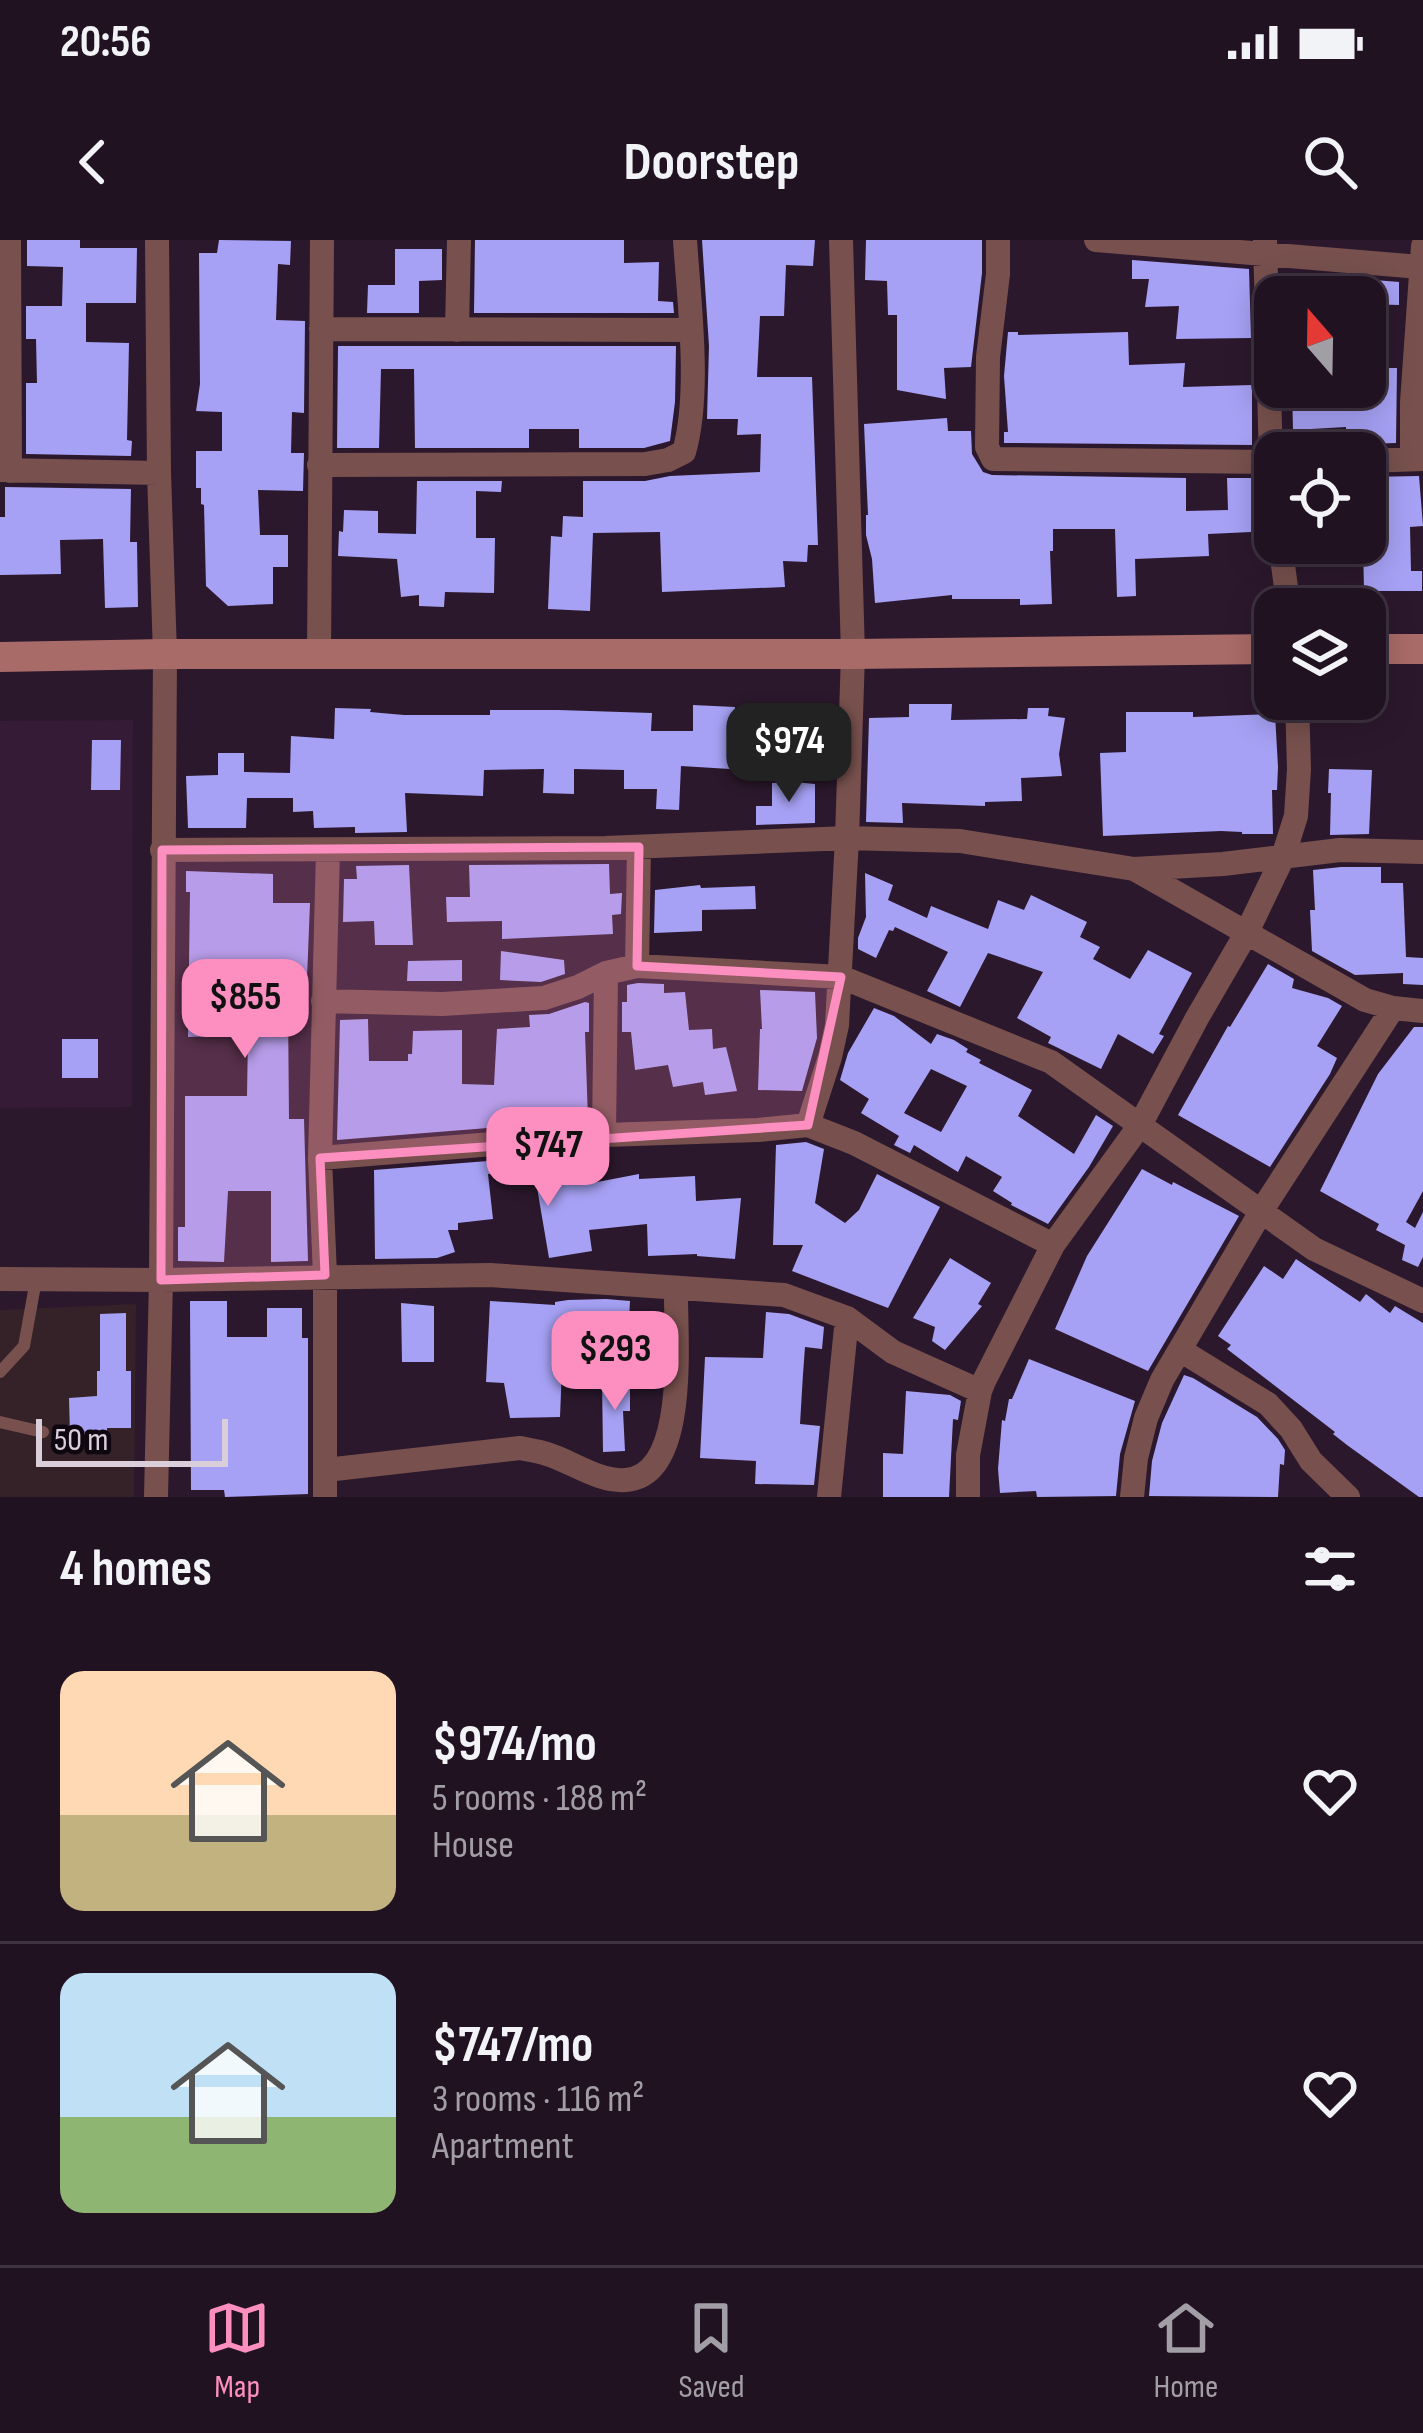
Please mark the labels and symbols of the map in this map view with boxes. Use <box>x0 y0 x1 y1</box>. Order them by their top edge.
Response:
north arrow <box>1254 276 1386 408</box>
pin: $974 <box>718 703 860 805</box>
pin: $855 <box>174 959 316 1061</box>
pin: $747 <box>477 1107 619 1209</box>
pin: $293 <box>544 1311 686 1413</box>
scale bar <box>36 1413 228 1466</box>

